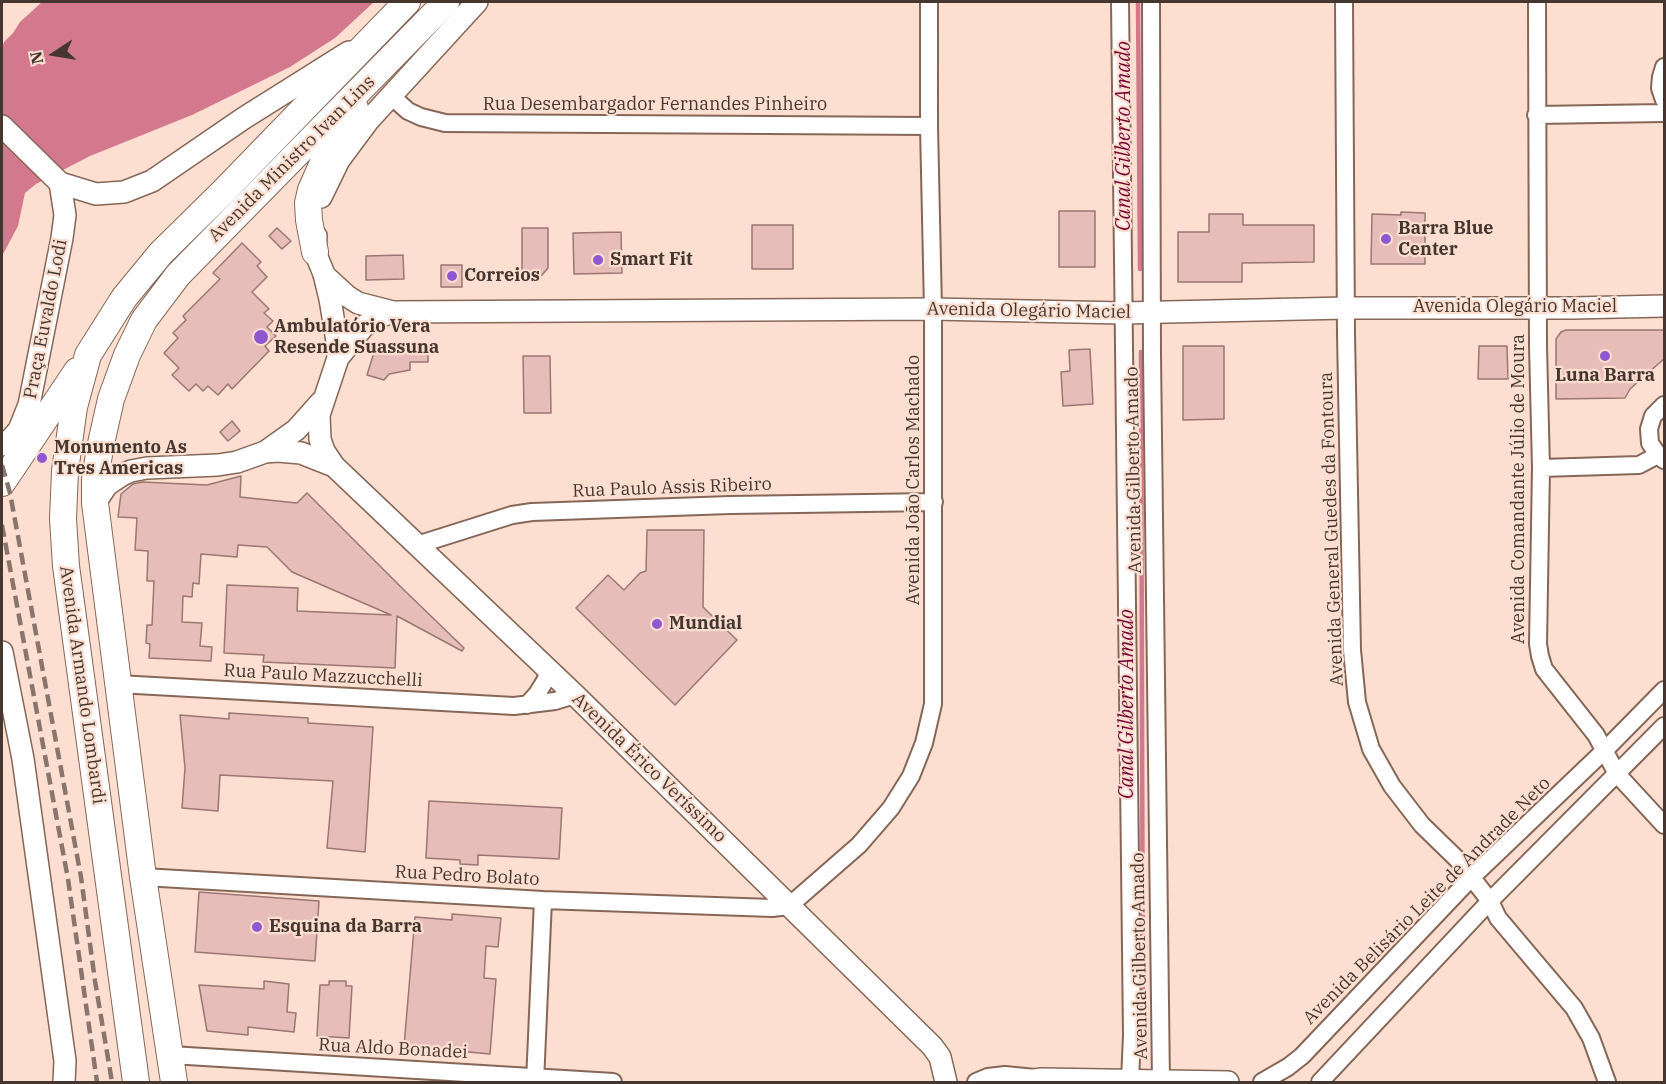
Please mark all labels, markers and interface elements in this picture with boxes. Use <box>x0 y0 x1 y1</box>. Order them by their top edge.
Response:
north arrow <box>24 24 84 84</box>
water label: Canal Gilberto Amado <box>1112 41 1136 231</box>
text: N <box>25 49 47 66</box>
street label: Avenida Ministro Ivan Lins <box>204 71 380 247</box>
street label: Rua Desembargador Fernandes Pinheiro <box>483 94 827 116</box>
place label: Barra Blue Center <box>1398 218 1494 260</box>
marker: Barra Blue Center <box>1379 232 1393 246</box>
street label: Praça Euvaldo Lodi <box>20 237 72 401</box>
place label: Smart Fit <box>610 249 693 271</box>
marker: Smart Fit <box>591 253 605 267</box>
place label: Correios <box>464 265 540 287</box>
marker: Correios <box>445 269 459 283</box>
street label: Avenida Olegário Maciel <box>1413 296 1617 318</box>
street label: Avenida Olegário Maciel <box>927 298 1131 324</box>
place label: Ambulatório Vera Resende Suassuna <box>274 316 439 358</box>
marker: Ambulatório Vera Resende Suassuna <box>252 328 270 346</box>
street label: Avenida Comandante Júlio de Moura <box>1508 334 1530 644</box>
marker: Luna Barra <box>1598 349 1612 363</box>
street label: Avenida João Carlos Machado <box>903 355 925 605</box>
place label: Luna Barra <box>1555 365 1655 387</box>
street label: Avenida Gilberto Amado <box>1121 366 1147 574</box>
street label: Avenida General Guedes da Fontoura <box>1316 372 1348 686</box>
place label: Monumento As Tres Americas <box>54 437 187 480</box>
marker: Monumento As Tres Americas <box>35 451 49 465</box>
street label: Rua Paulo Assis Ribeiro <box>572 474 772 502</box>
street label: Avenida Armando Lombardi <box>55 564 109 806</box>
water label: Canal Gilberto Amado <box>1115 609 1139 799</box>
place label: Mundial <box>669 613 742 635</box>
marker: Mundial <box>650 617 664 631</box>
street label: Rua Paulo Mazzucchelli <box>223 660 423 692</box>
street label: Avenida Érico Veríssimo <box>567 689 731 847</box>
street label: Avenida Belisário Leite de Andrade Neto <box>1299 773 1555 1029</box>
street label: Avenida Gilberto Amado <box>1127 852 1153 1060</box>
street label: Rua Pedro Bolato <box>394 861 540 891</box>
place label: Esquina da Barra <box>269 916 422 938</box>
marker: Esquina da Barra <box>250 920 264 934</box>
street label: Rua Aldo Bonadei <box>318 1034 468 1064</box>

